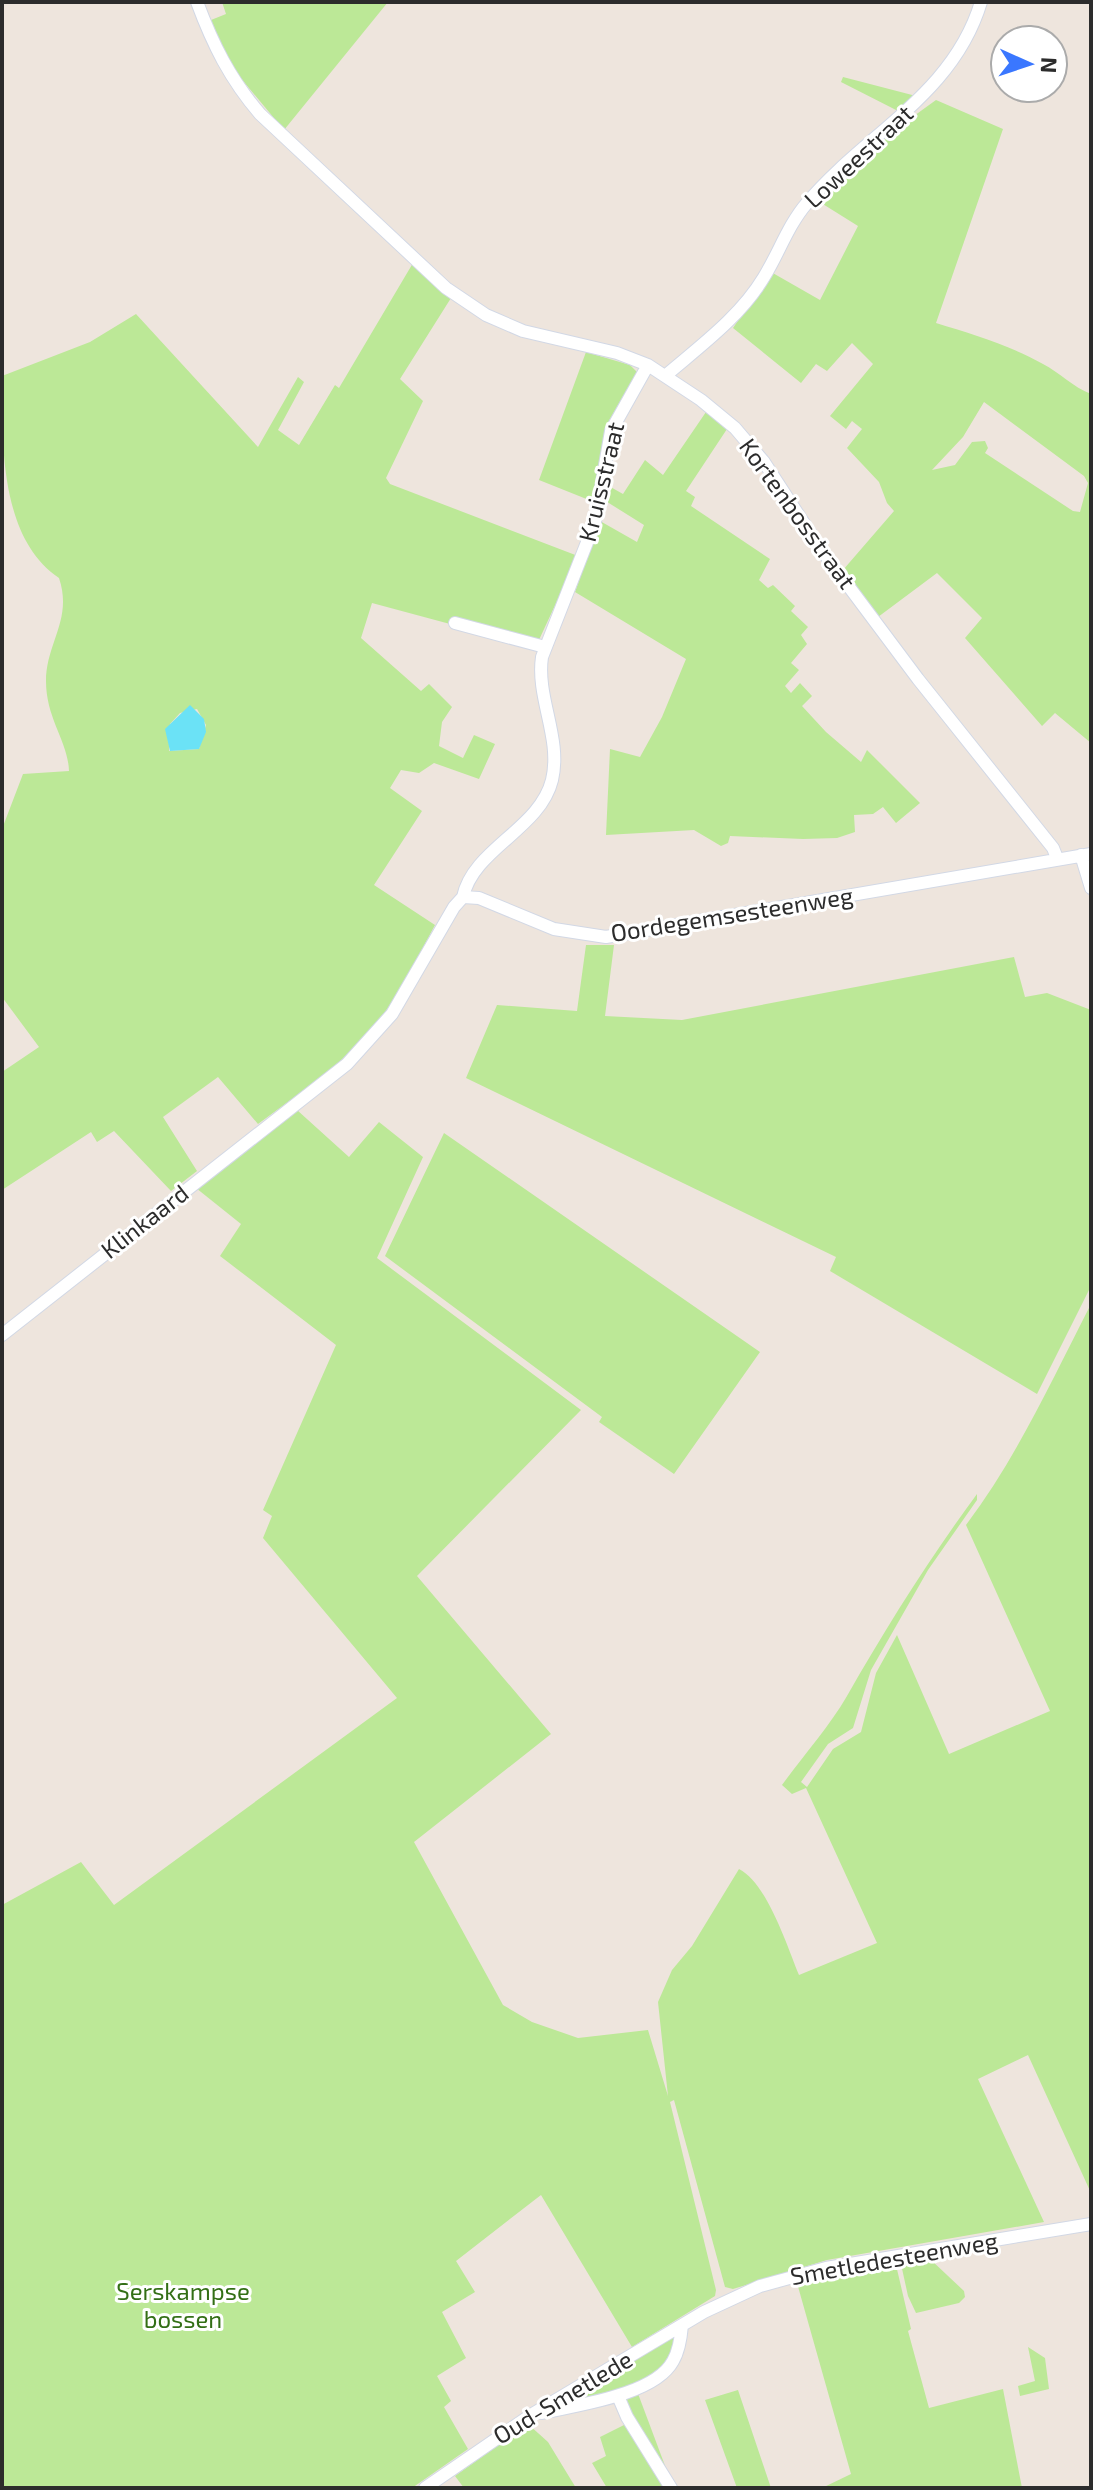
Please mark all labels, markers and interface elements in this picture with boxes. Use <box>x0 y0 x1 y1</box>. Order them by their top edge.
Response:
north arrow <box>989 24 1069 104</box>
text: N <box>1037 56 1063 74</box>
street label: Loweestraat <box>798 98 918 213</box>
street label: Kruisstraat <box>572 419 629 544</box>
street label: Kortenbosstraat <box>734 432 863 594</box>
street label: Oordegemsesteenweg <box>608 880 855 947</box>
street label: Klinkaard <box>95 1178 194 1264</box>
street label: Smetledesteenweg <box>788 2225 1000 2290</box>
park label: Serskampse bossen <box>116 2276 250 2333</box>
street label: Oud-Smetlede <box>487 2344 637 2450</box>

